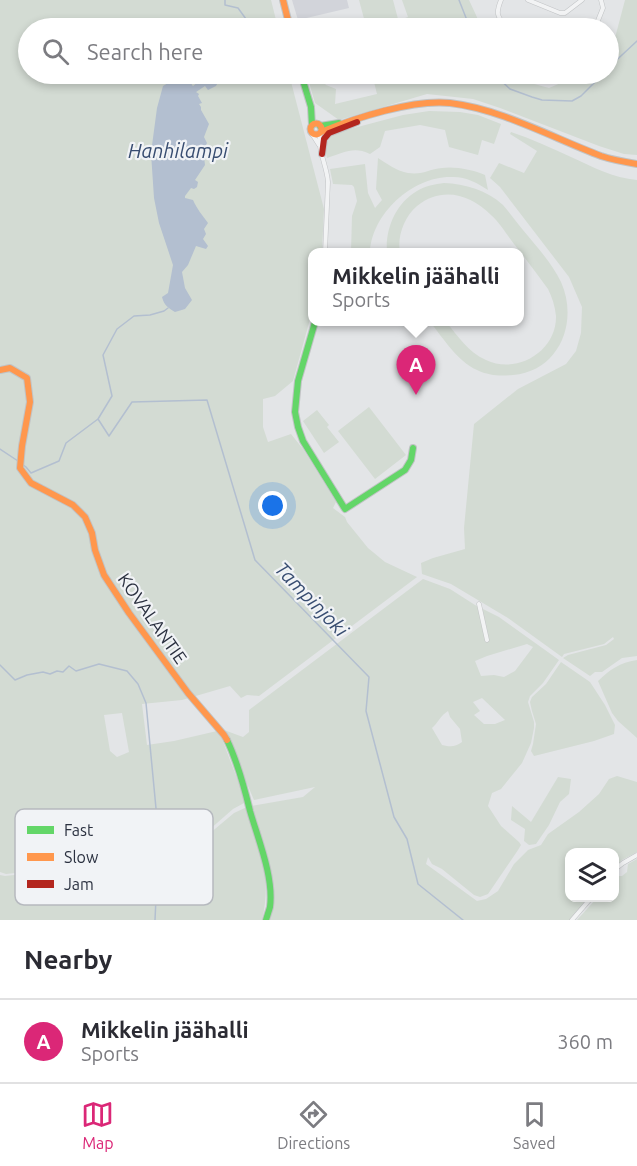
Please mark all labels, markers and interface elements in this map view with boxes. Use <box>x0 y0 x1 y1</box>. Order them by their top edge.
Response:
search box <box>18 18 619 84</box>
icon: search <box>39 35 72 68</box>
text: Search here <box>87 39 203 64</box>
water label: Hanhilampi <box>128 139 229 162</box>
popup <box>308 248 524 326</box>
text: Mikkelin jäähalli <box>332 263 500 288</box>
text: Sports <box>332 288 390 311</box>
pin: A <box>396 346 436 395</box>
your location <box>258 491 287 520</box>
water label: Tampinjoki <box>271 557 354 642</box>
street label: KOVALANTIE <box>115 569 191 667</box>
legend <box>15 809 213 905</box>
text: Fast <box>64 821 94 839</box>
text: Slow <box>64 848 99 866</box>
map controls <box>565 848 619 902</box>
button: layers <box>565 848 619 902</box>
text: Jam <box>64 875 94 893</box>
text: Nearby <box>24 945 112 974</box>
text: Mikkelin jäähalli <box>81 1017 249 1042</box>
text: A <box>36 1030 51 1053</box>
text: 360 m <box>557 1030 613 1053</box>
text: Sports <box>81 1042 139 1065</box>
tab: Map <box>81 1098 114 1152</box>
tab: Directions <box>277 1098 350 1152</box>
tab: Saved <box>513 1098 556 1152</box>

